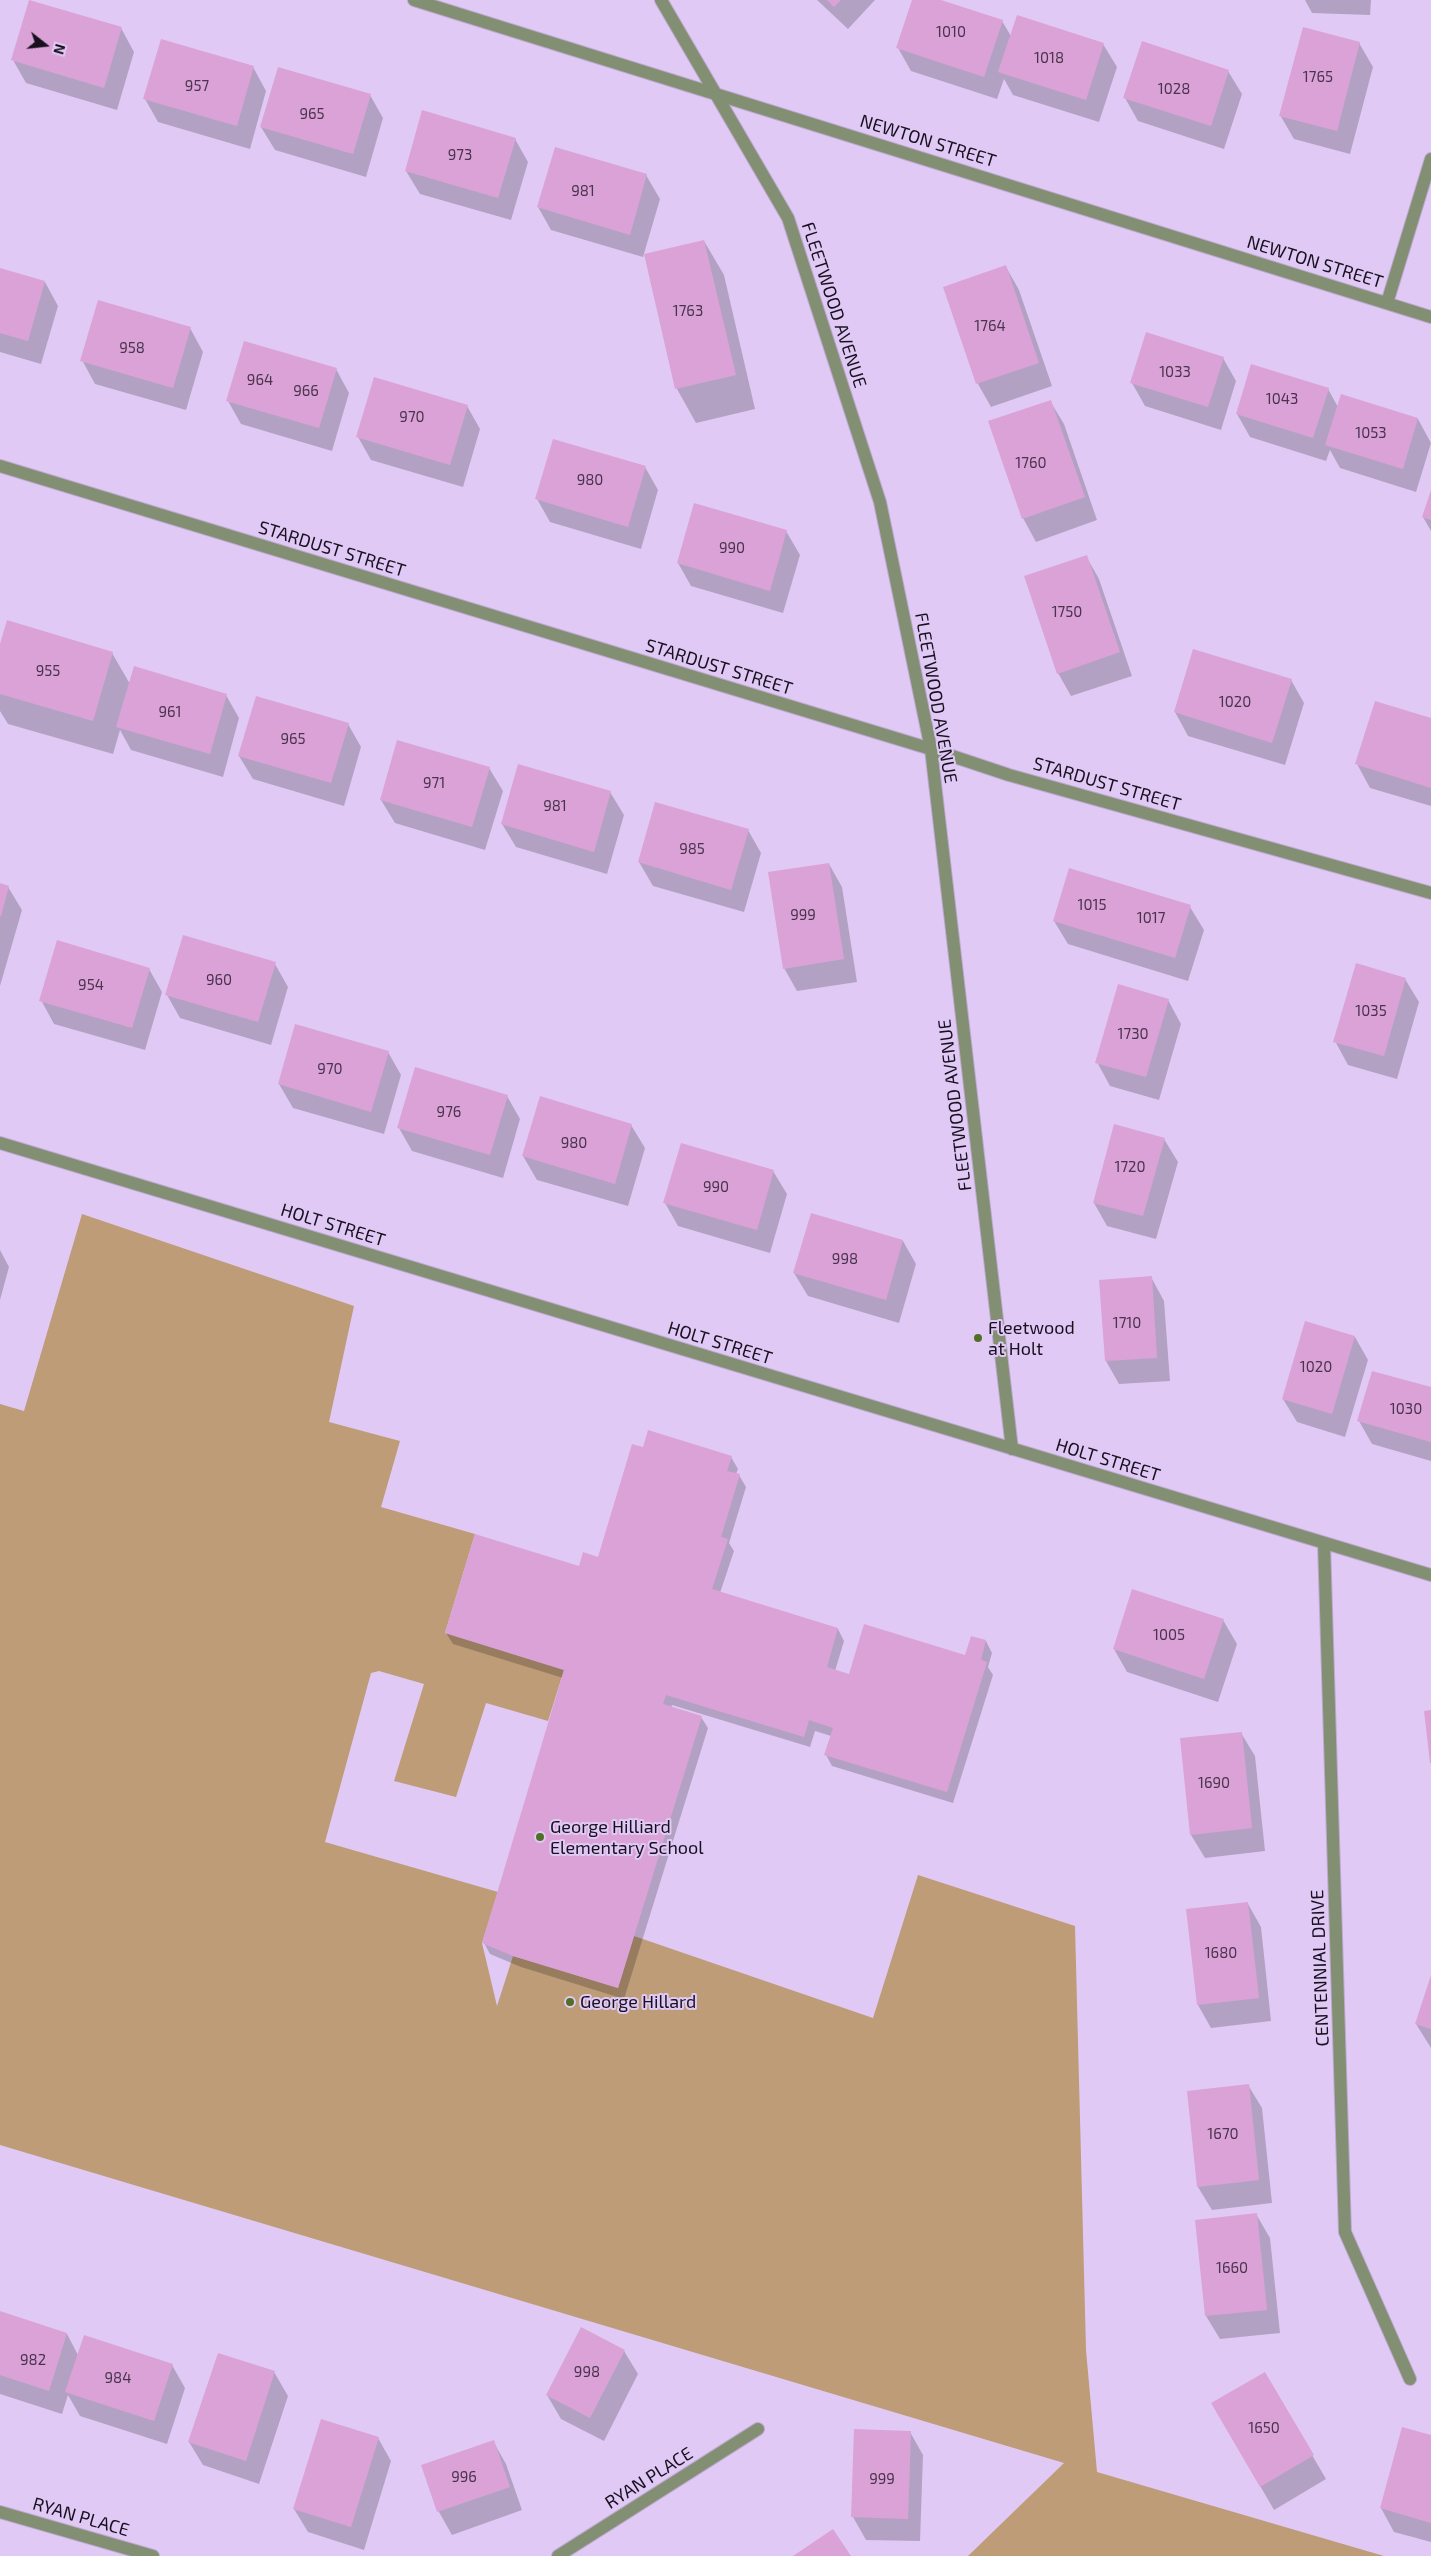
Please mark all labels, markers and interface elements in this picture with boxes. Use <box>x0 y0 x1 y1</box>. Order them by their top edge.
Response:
north arrow <box>20 20 70 70</box>
house number: 1010 <box>936 23 966 41</box>
text: N <box>50 42 69 56</box>
house number: 1018 <box>1034 49 1064 67</box>
house number: 1765 <box>1303 68 1333 86</box>
house number: 957 <box>185 77 209 95</box>
house number: 1028 <box>1158 80 1190 98</box>
house number: 965 <box>299 105 325 123</box>
street label: NEWTON STREET <box>857 110 999 172</box>
house number: 973 <box>448 146 472 164</box>
house number: 981 <box>571 182 595 200</box>
street label: FLEETWOOD AVENUE <box>797 219 871 391</box>
street label: NEWTON STREET <box>1244 231 1386 293</box>
house number: 1763 <box>673 302 703 320</box>
house number: 1764 <box>974 317 1006 335</box>
house number: 958 <box>119 339 145 357</box>
house number: 1033 <box>1159 363 1191 381</box>
house number: 964 <box>247 371 273 389</box>
house number: 966 <box>293 382 319 400</box>
house number: 1043 <box>1266 390 1298 408</box>
house number: 970 <box>399 408 425 426</box>
house number: 1053 <box>1355 424 1387 442</box>
house number: 1760 <box>1015 454 1047 472</box>
house number: 980 <box>577 471 603 489</box>
street label: STARDUST STREET <box>256 516 408 582</box>
house number: 990 <box>719 539 745 557</box>
house number: 1750 <box>1052 603 1082 621</box>
street label: FLEETWOOD AVENUE <box>910 611 962 785</box>
street label: STARDUST STREET <box>643 634 795 700</box>
house number: 955 <box>36 662 60 680</box>
house number: 1020 <box>1219 693 1251 711</box>
house number: 961 <box>158 703 182 721</box>
house number: 965 <box>280 730 306 748</box>
street label: STARDUST STREET <box>1031 753 1183 815</box>
house number: 971 <box>423 774 445 792</box>
house number: 981 <box>543 797 567 815</box>
house number: 985 <box>679 840 705 858</box>
house number: 1015 <box>1077 896 1107 914</box>
house number: 999 <box>790 906 816 924</box>
house number: 1017 <box>1137 909 1165 927</box>
house number: 960 <box>206 971 232 989</box>
house number: 954 <box>78 976 104 994</box>
house number: 1035 <box>1355 1002 1387 1020</box>
street label: FLEETWOOD AVENUE <box>934 1018 976 1192</box>
house number: 1730 <box>1117 1025 1149 1043</box>
house number: 970 <box>317 1060 343 1078</box>
house number: 976 <box>437 1103 461 1121</box>
house number: 980 <box>561 1134 587 1152</box>
house number: 1720 <box>1114 1158 1146 1176</box>
house number: 990 <box>703 1178 729 1196</box>
street label: HOLT STREET <box>278 1199 388 1251</box>
house number: 998 <box>832 1250 858 1268</box>
house number: 1710 <box>1113 1314 1141 1332</box>
street label: HOLT STREET <box>665 1317 775 1369</box>
place label: Fleetwood at Holt <box>988 1317 1075 1360</box>
marker: Fleetwood at Holt <box>972 1332 984 1344</box>
house number: 1020 <box>1300 1358 1332 1376</box>
house number: 1030 <box>1390 1400 1422 1418</box>
street label: HOLT STREET <box>1053 1434 1163 1486</box>
house number: 1005 <box>1153 1626 1185 1644</box>
house number: 1690 <box>1198 1774 1230 1792</box>
place label: George Hilliard Elementary School <box>550 1816 704 1858</box>
marker: George Hilliard Elementary School <box>534 1831 546 1843</box>
street label: CENTENNIAL DRIVE <box>1306 1889 1334 2047</box>
house number: 1680 <box>1205 1944 1237 1962</box>
place label: George Hillard <box>580 1991 696 2013</box>
marker: George Hillard <box>564 1996 576 2008</box>
house number: 1670 <box>1207 2125 1239 2143</box>
house number: 1660 <box>1216 2259 1248 2277</box>
house number: 982 <box>20 2351 46 2369</box>
house number: 998 <box>574 2363 600 2381</box>
house number: 984 <box>105 2369 131 2387</box>
house number: 1650 <box>1248 2419 1280 2437</box>
street label: RYAN PLACE <box>601 2442 697 2514</box>
house number: 996 <box>451 2468 477 2486</box>
house number: 999 <box>869 2470 895 2488</box>
street label: RYAN PLACE <box>30 2493 132 2541</box>

